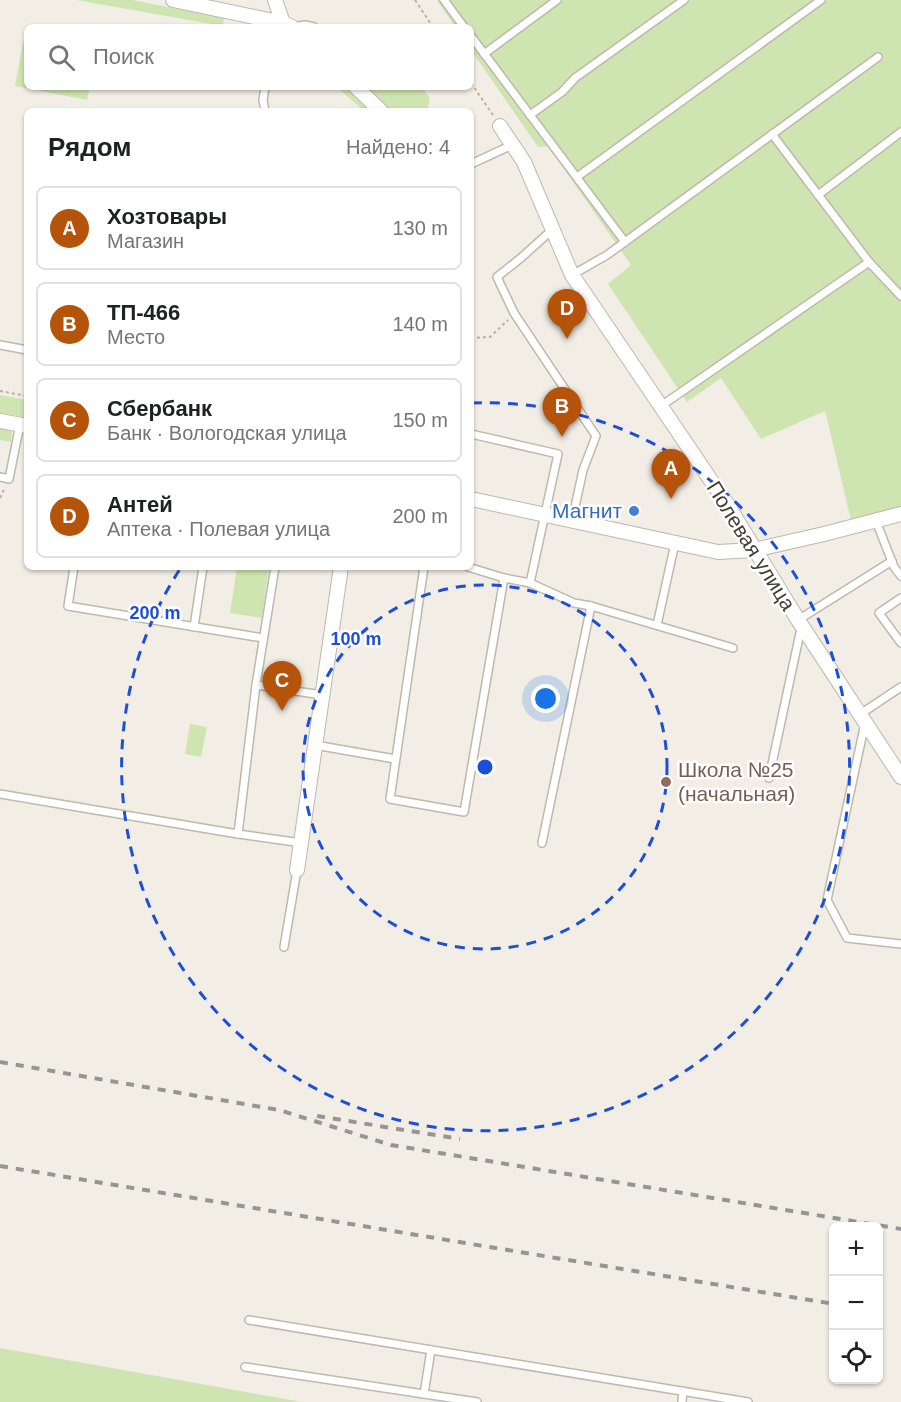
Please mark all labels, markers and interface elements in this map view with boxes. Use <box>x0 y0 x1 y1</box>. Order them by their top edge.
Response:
search box <box>24 24 474 90</box>
icon: search <box>45 41 78 74</box>
text: Поиск <box>93 44 154 69</box>
text: Рядом <box>48 132 131 162</box>
text: Найдено: 4 <box>346 136 450 158</box>
text: Хозтовары <box>107 204 227 229</box>
text: A <box>62 217 77 239</box>
text: 130 m <box>392 217 448 239</box>
text: Магазин <box>107 230 184 252</box>
pin: D <box>548 290 586 339</box>
text: ТП-466 <box>107 300 180 325</box>
text: B <box>62 313 77 335</box>
text: 140 m <box>392 313 448 335</box>
text: Место <box>107 326 165 348</box>
pin: B <box>542 388 582 437</box>
text: Сбербанк <box>107 396 212 421</box>
text: C <box>62 409 77 431</box>
text: 150 m <box>392 409 448 431</box>
text: Банк · Вологодская улица <box>107 422 347 444</box>
pin: A <box>652 450 690 499</box>
street label: Полевая улица <box>703 477 801 615</box>
text: Антей <box>107 492 173 517</box>
place label: Магнит <box>552 499 622 522</box>
marker: Магнит <box>627 504 641 518</box>
text: D <box>62 505 77 527</box>
text: 200 m <box>392 505 448 527</box>
text: Аптека · Полевая улица <box>107 518 330 540</box>
text: 200 m <box>129 603 181 623</box>
text: 100 m <box>330 629 382 649</box>
pin: C <box>262 662 302 711</box>
your location <box>531 684 560 713</box>
centre of rings <box>475 757 495 777</box>
place label: Школа №25 (начальная) <box>678 758 795 805</box>
marker: Школа №25 (начальная) <box>659 775 673 789</box>
map controls <box>829 1222 883 1384</box>
button: + <box>829 1222 883 1276</box>
button: − <box>829 1276 883 1330</box>
button: locate <box>829 1330 883 1384</box>

